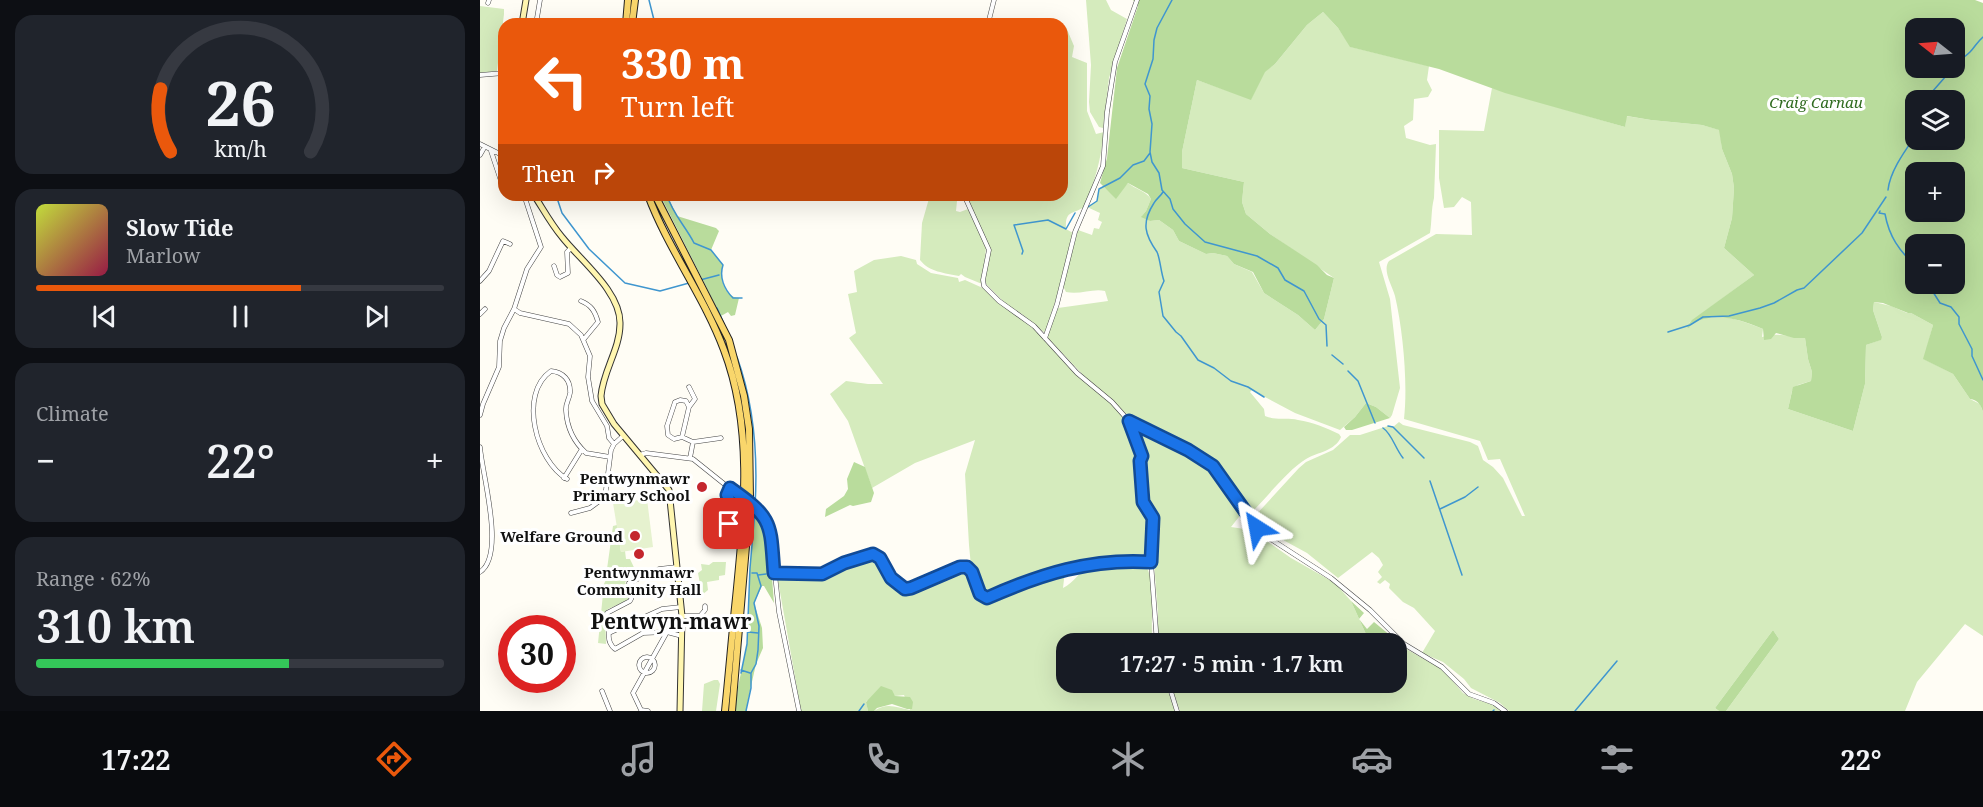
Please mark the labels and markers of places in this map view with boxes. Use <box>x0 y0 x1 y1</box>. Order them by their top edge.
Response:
place label: Pentwynmawr Primary School <box>573 468 691 505</box>
marker: Pentwynmawr Primary School <box>695 480 709 494</box>
pin <box>703 498 754 549</box>
place label: Welfare Ground <box>500 526 623 546</box>
marker: Welfare Ground <box>628 529 642 543</box>
marker: Pentwynmawr Community Hall <box>632 547 646 561</box>
place label: Pentwynmawr Community Hall <box>577 562 702 599</box>

